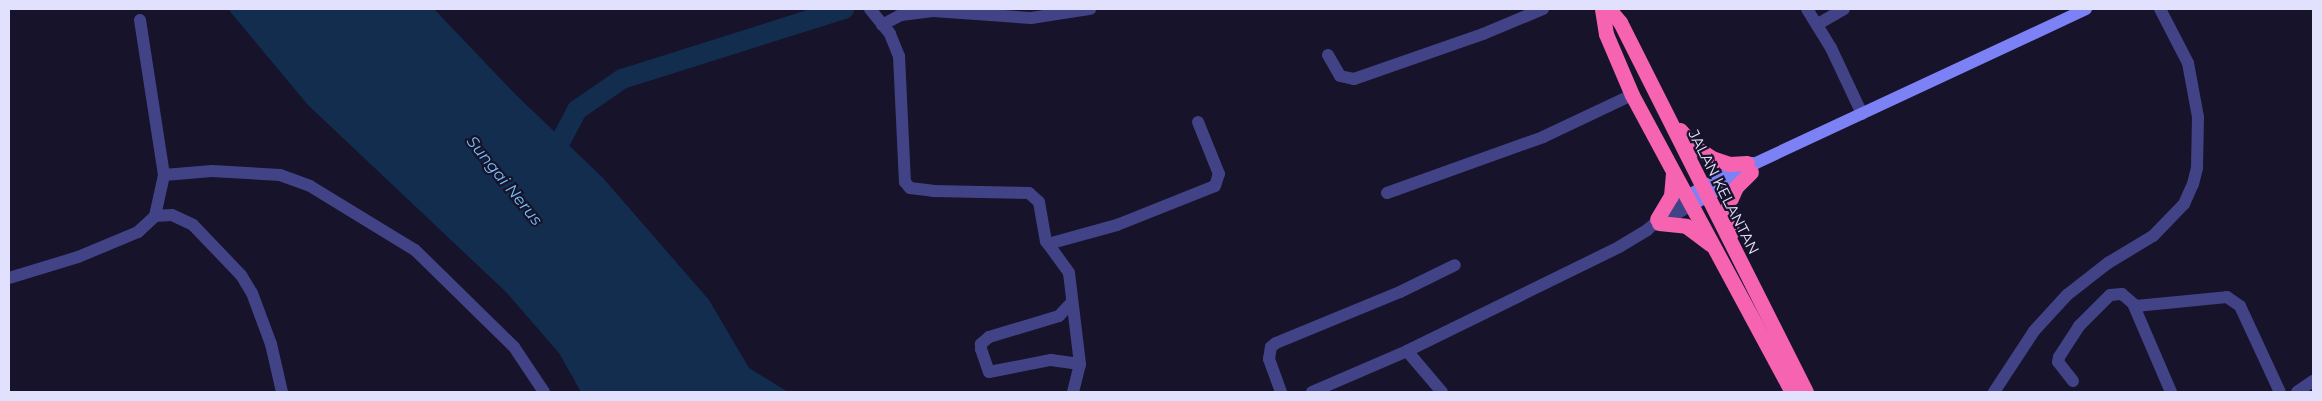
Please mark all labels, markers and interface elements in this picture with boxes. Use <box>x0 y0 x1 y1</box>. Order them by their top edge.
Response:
street label: JALAN KELANTAN <box>1685 127 1763 257</box>
water label: Sungai Nerus <box>462 132 546 230</box>

